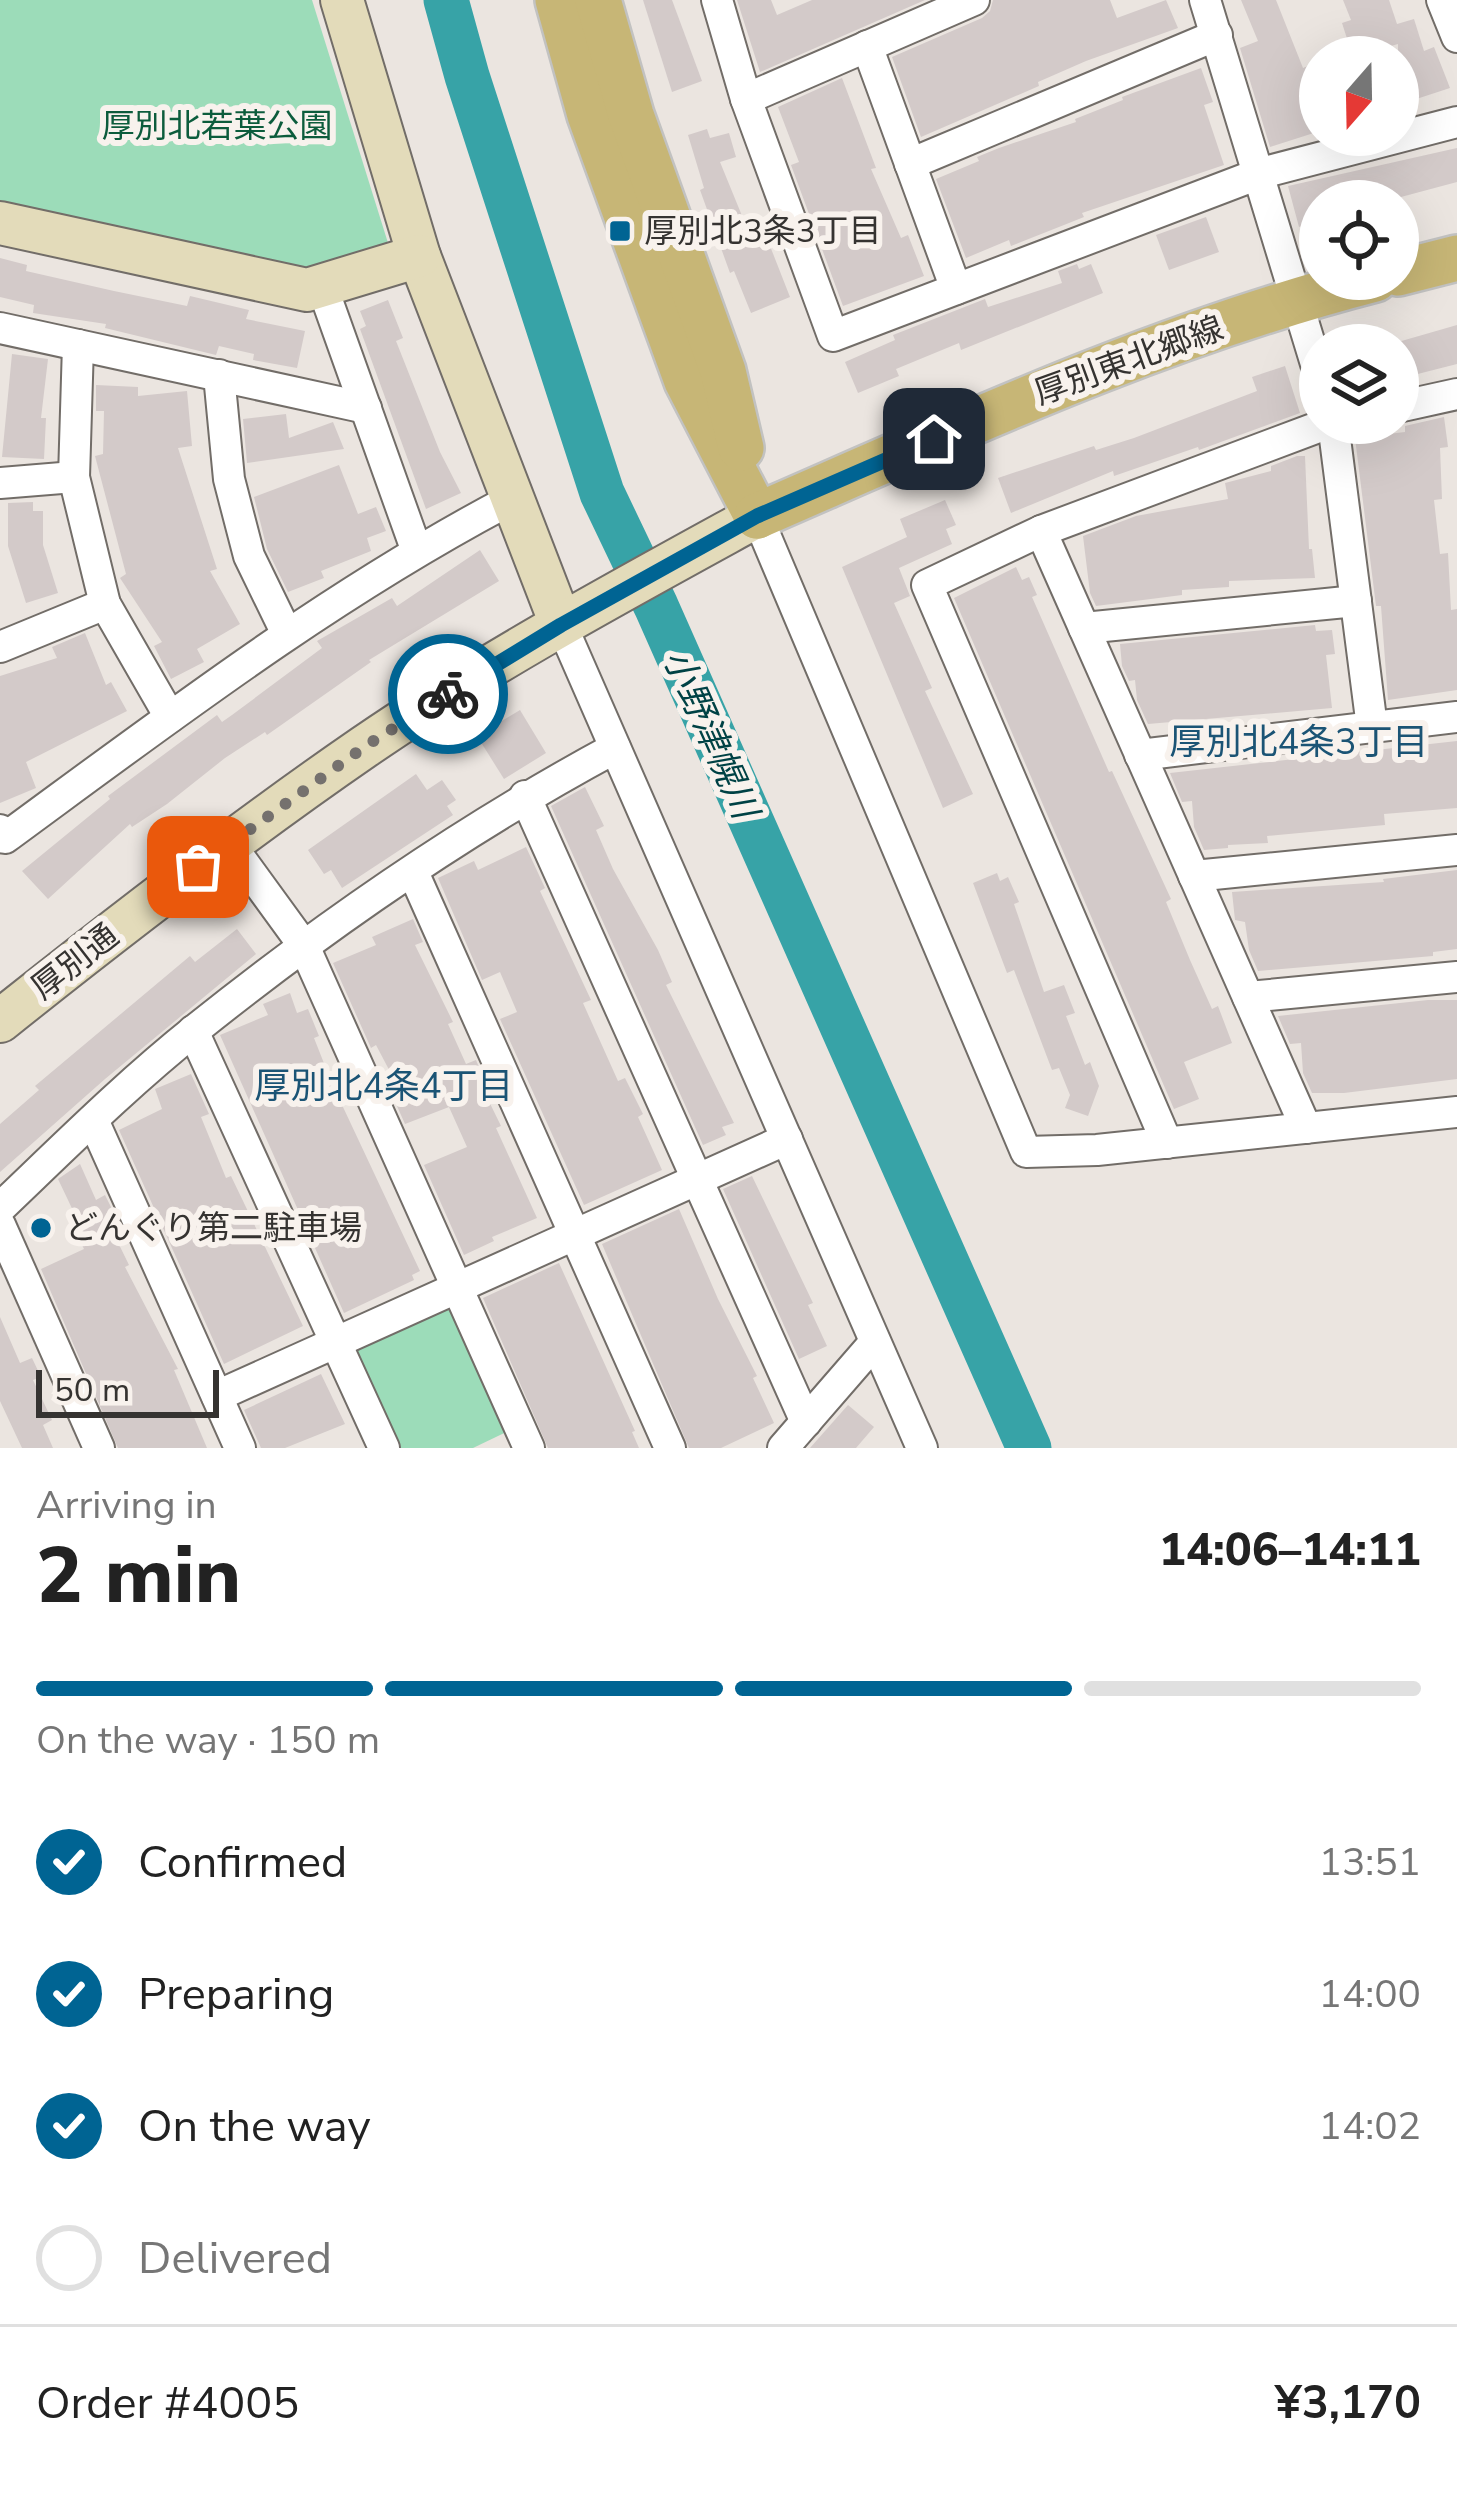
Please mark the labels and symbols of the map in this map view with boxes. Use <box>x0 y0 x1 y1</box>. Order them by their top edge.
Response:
north arrow <box>1299 36 1419 156</box>
park label: 厚別北若葉公園 <box>102 104 333 149</box>
place label: 厚別北3条3丁目 <box>644 209 882 254</box>
marker: 厚別北3条3丁目 <box>607 218 633 244</box>
street label: 厚別東北郷線 <box>1028 306 1230 416</box>
pin <box>883 388 985 490</box>
courier <box>388 634 508 754</box>
water label: 小野津幌川 <box>651 642 771 830</box>
district label: 厚別北4条3丁目 <box>1169 718 1429 767</box>
pin <box>147 816 249 918</box>
street label: 厚別通 <box>22 914 128 1010</box>
district label: 厚別北4条4丁目 <box>254 1062 514 1111</box>
place label: どんぐり第二駐車場 <box>65 1206 362 1251</box>
marker: どんぐり第二駐車場 <box>28 1215 54 1241</box>
scale bar <box>36 1364 219 1417</box>

